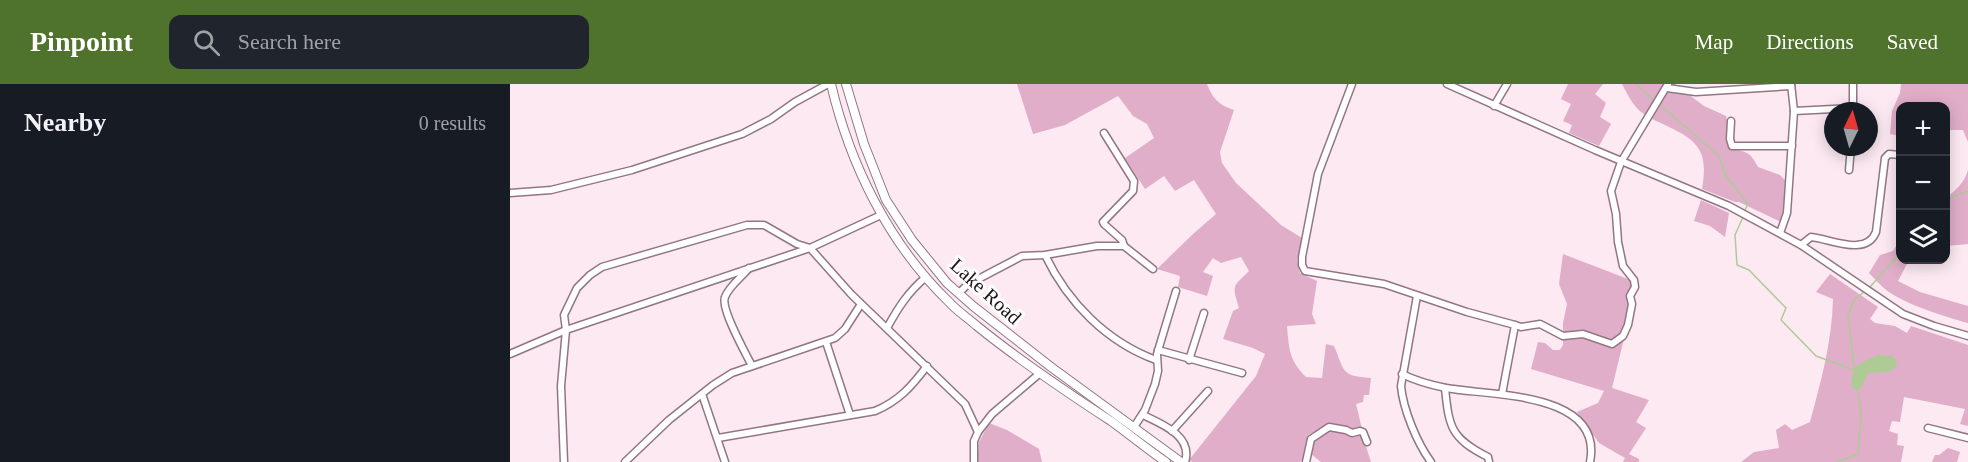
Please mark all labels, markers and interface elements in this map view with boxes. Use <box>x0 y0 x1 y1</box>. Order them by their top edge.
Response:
search box <box>169 15 589 69</box>
text: Pinpoint <box>30 26 133 57</box>
icon: search <box>190 26 223 59</box>
text: Search here <box>238 29 341 54</box>
text: Map <box>1695 30 1733 54</box>
text: Directions <box>1766 30 1854 54</box>
text: Saved <box>1887 30 1938 54</box>
north arrow <box>1824 102 1878 156</box>
map controls <box>1896 102 1950 264</box>
button: + <box>1896 102 1950 156</box>
text: Nearby <box>24 108 106 137</box>
text: 0 results <box>419 112 486 134</box>
button: − <box>1896 156 1950 210</box>
button: layers <box>1896 210 1950 264</box>
street label: Lake Road <box>946 254 1026 328</box>

